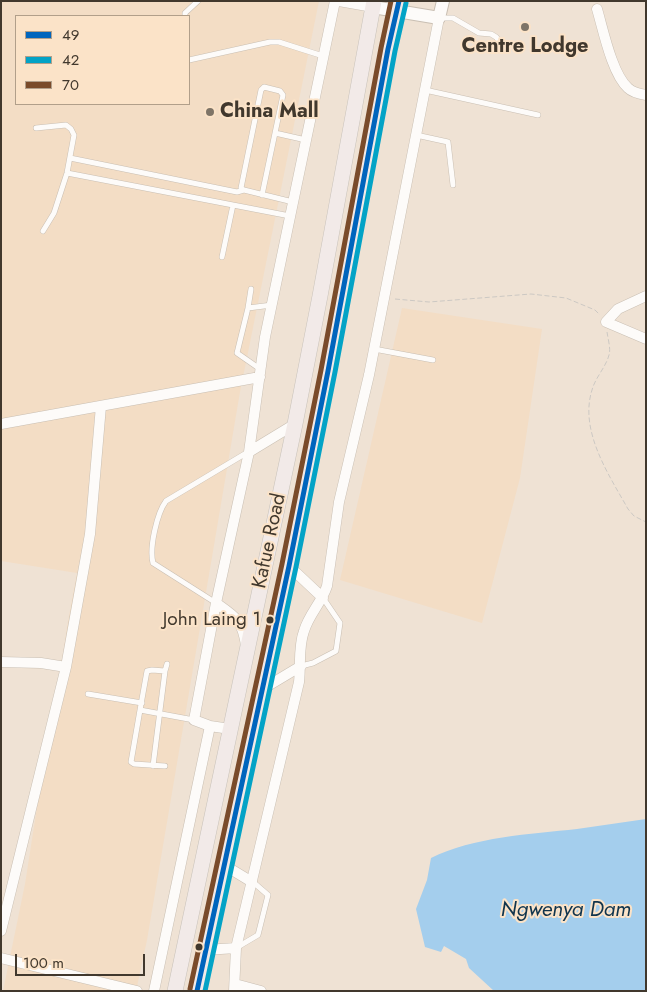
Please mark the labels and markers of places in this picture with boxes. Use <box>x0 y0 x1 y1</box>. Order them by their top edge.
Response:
marker: Centre Lodge <box>519 21 531 33</box>
place label: Centre Lodge <box>461 35 589 59</box>
place label: China Mall <box>220 100 319 124</box>
marker: China Mall <box>204 106 216 118</box>
place label: John Laing 1 <box>163 609 261 631</box>
marker: John Laing 1 <box>265 615 275 625</box>
unlabelled marker <box>194 942 204 952</box>

